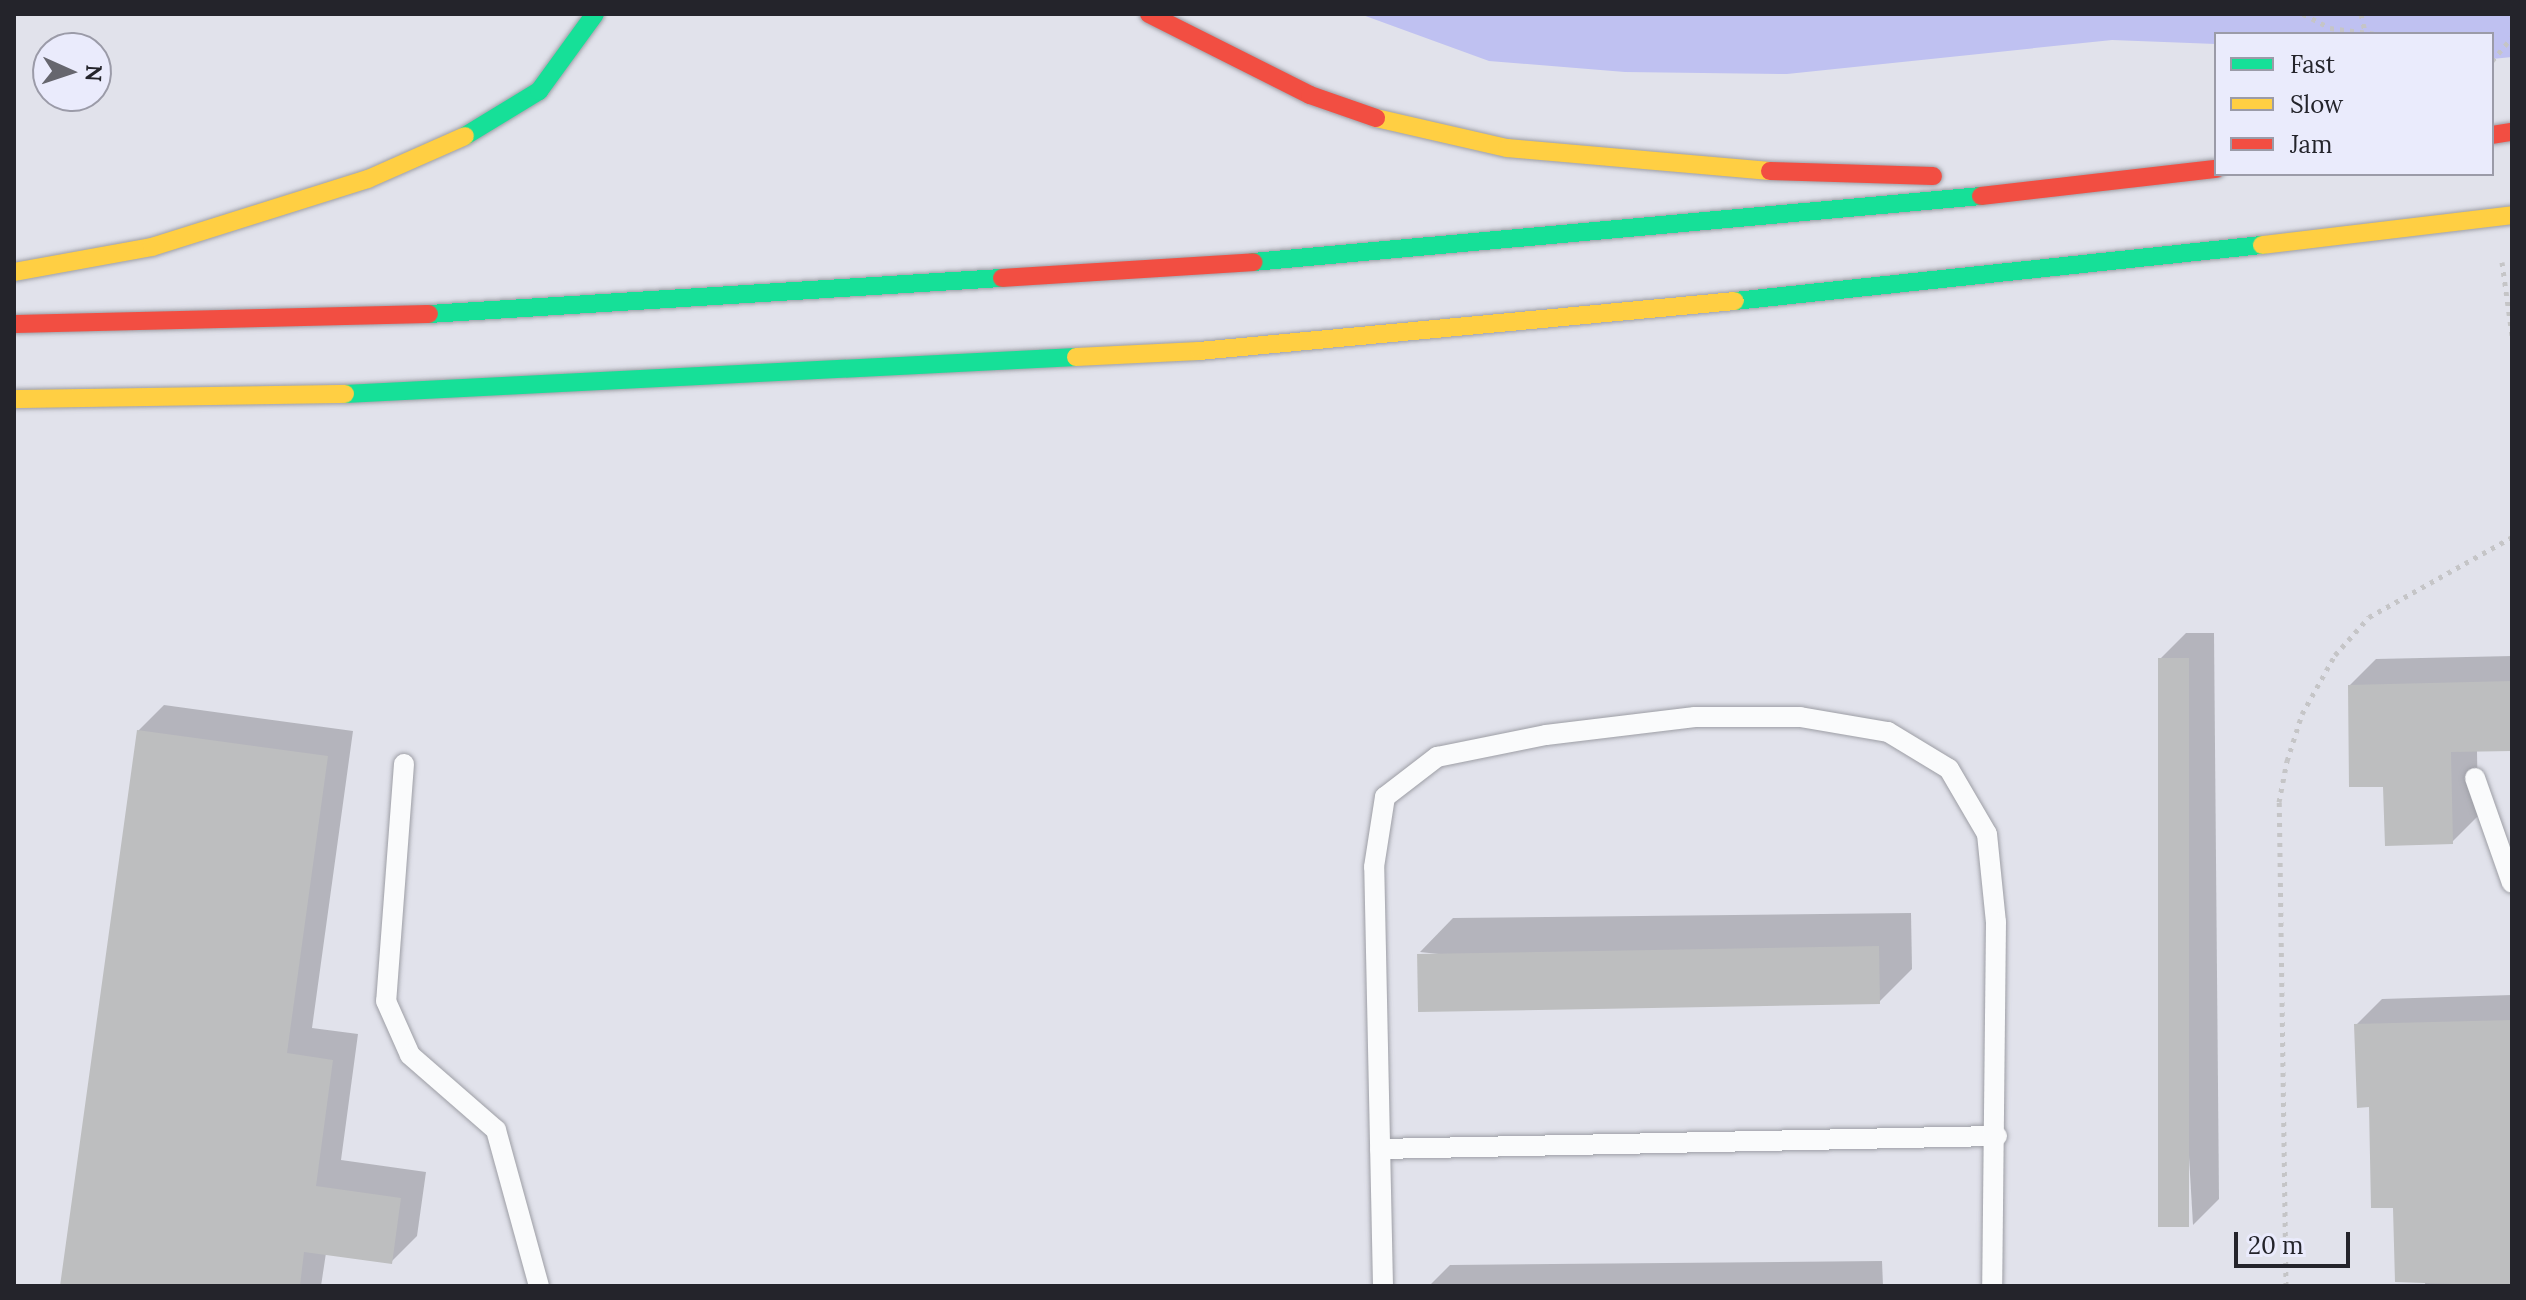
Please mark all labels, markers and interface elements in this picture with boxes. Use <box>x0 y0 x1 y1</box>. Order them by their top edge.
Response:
north arrow <box>32 32 112 112</box>
legend <box>2214 32 2494 176</box>
text: Fast <box>2290 49 2335 80</box>
text: N <box>80 64 108 82</box>
text: Slow <box>2290 89 2343 120</box>
text: Jam <box>2290 129 2332 160</box>
scale bar <box>2238 1216 2354 1266</box>
text: 20 m <box>2248 1230 2304 1261</box>

